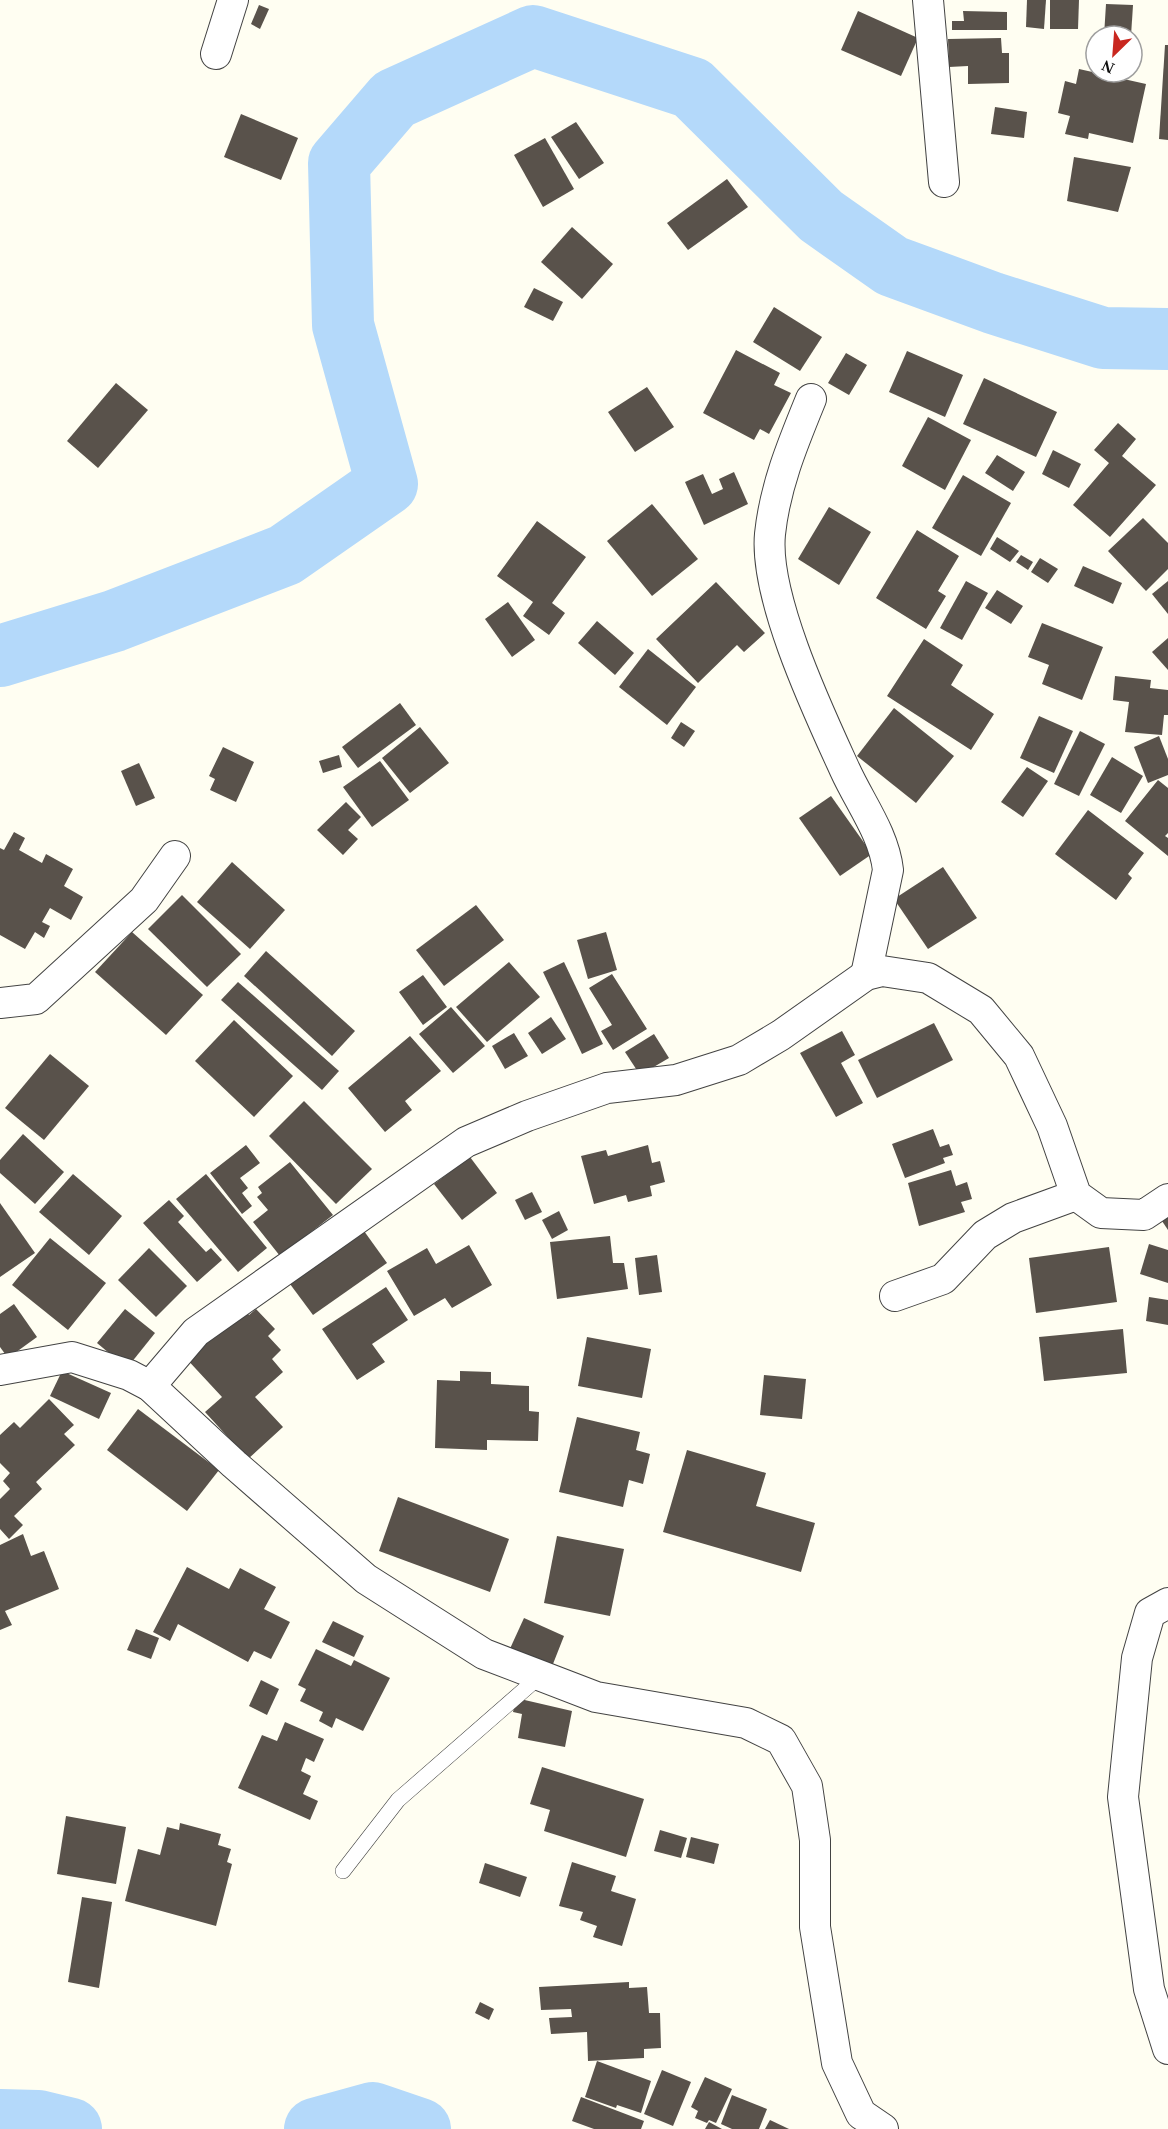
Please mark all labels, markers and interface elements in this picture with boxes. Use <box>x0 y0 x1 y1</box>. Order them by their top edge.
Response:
north arrow <box>1084 24 1144 84</box>
text: N <box>1099 57 1117 77</box>

